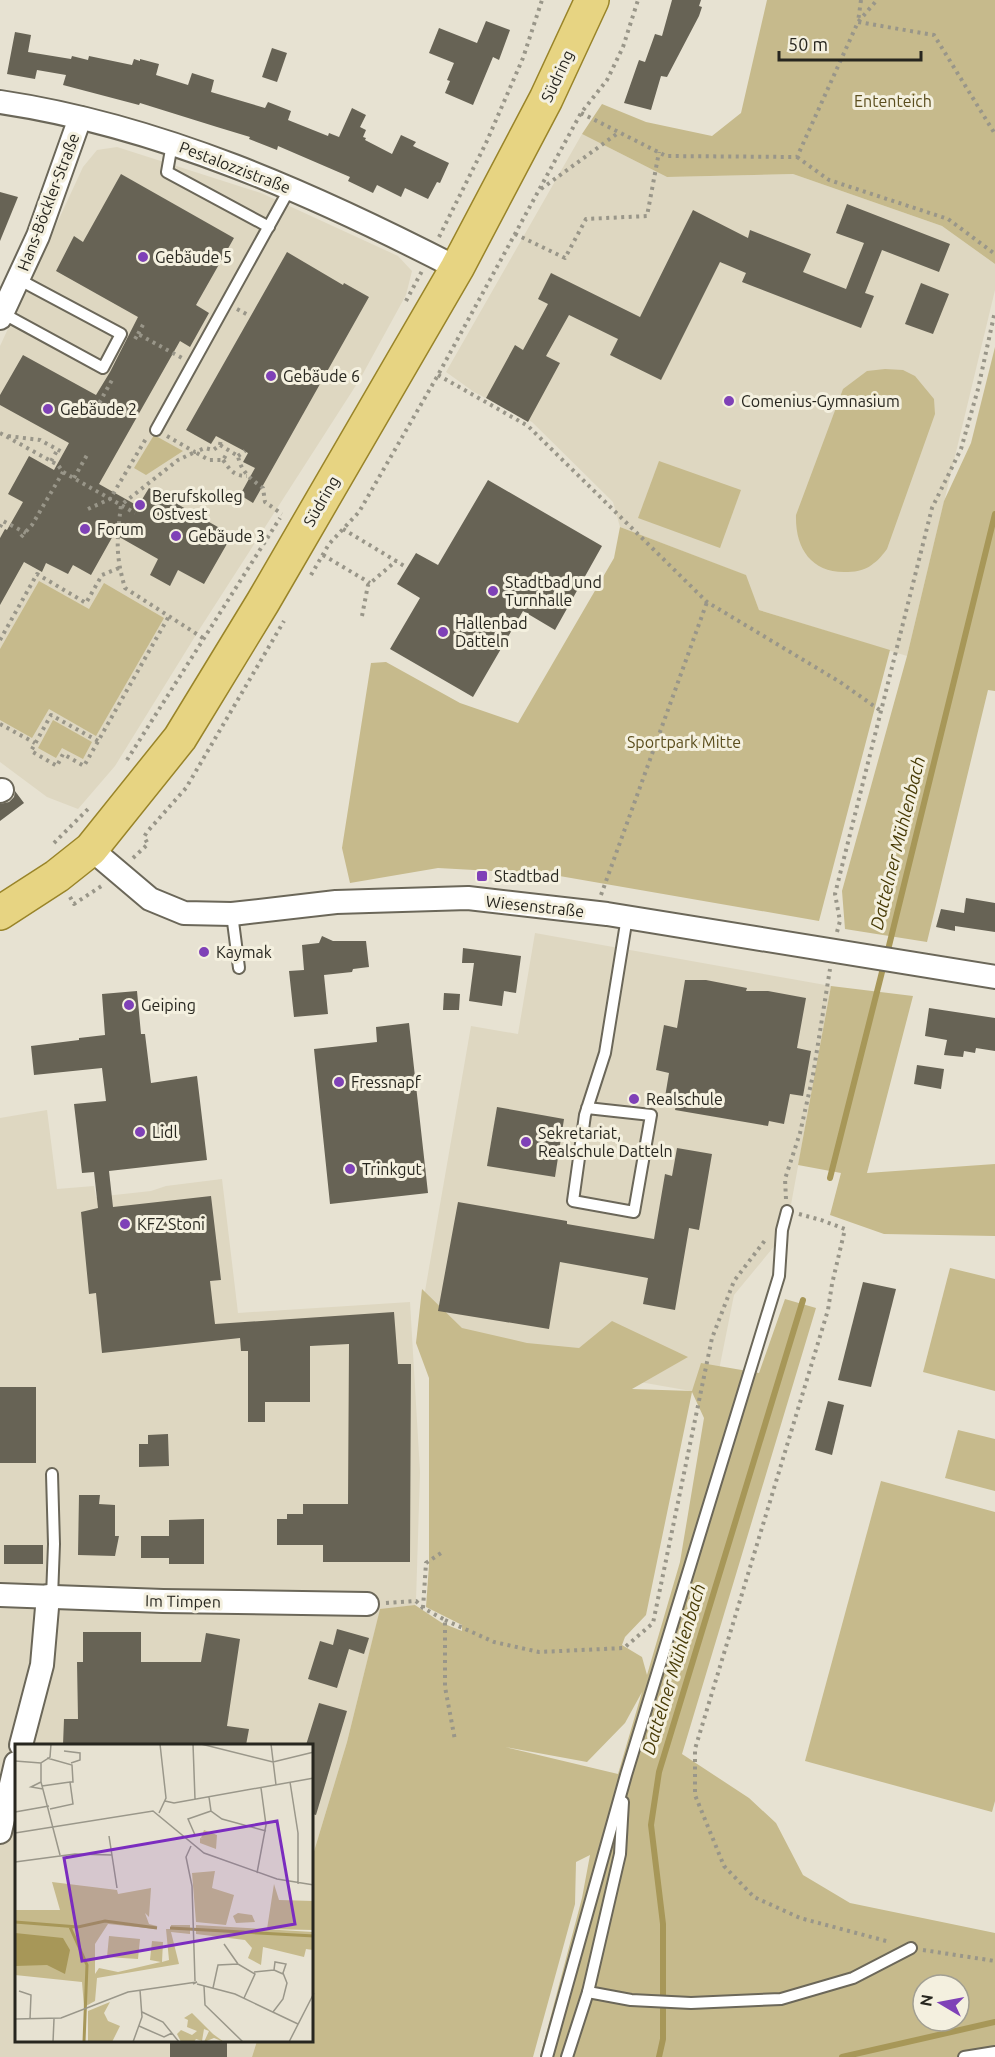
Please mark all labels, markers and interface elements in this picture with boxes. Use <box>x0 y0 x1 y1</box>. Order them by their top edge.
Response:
scale bar <box>779 24 922 62</box>
text: 50 m <box>788 34 828 54</box>
street label: Südring <box>537 47 577 105</box>
park label: Ententeich <box>854 92 932 110</box>
street label: Hans-Böckler-Straße <box>13 131 83 273</box>
street label: Pestalozzistraße <box>177 138 293 196</box>
place label: Gebäude 5 <box>155 248 232 266</box>
marker: Gebäude 5 <box>136 250 150 264</box>
place label: Gebäude 6 <box>283 367 360 385</box>
marker: Gebäude 6 <box>264 369 278 383</box>
place label: Comenius-Gymnasium <box>741 392 900 410</box>
marker: Comenius-Gymnasium <box>722 394 736 408</box>
place label: Gebäude 2 <box>60 400 137 418</box>
marker: Gebäude 2 <box>41 402 55 416</box>
street label: Südring <box>299 473 343 529</box>
place label: Berufskolleg Ostvest <box>152 487 243 523</box>
marker: Berufskolleg Ostvest <box>133 498 147 512</box>
place label: Forum <box>97 520 144 538</box>
marker: Forum <box>78 522 92 536</box>
place label: Gebäude 3 <box>188 527 265 545</box>
marker: Gebäude 3 <box>169 529 183 543</box>
place label: Stadtbad und Turnhalle <box>505 573 602 609</box>
marker: Stadtbad und Turnhalle <box>486 584 500 598</box>
place label: Hallenbad Datteln <box>455 614 528 650</box>
marker: Hallenbad Datteln <box>436 625 450 639</box>
park label: Sportpark Mitte <box>627 733 741 751</box>
water label: Dattelner Mühlenbach <box>866 754 928 931</box>
place label: Stadtbad <box>494 867 559 885</box>
marker: Stadtbad <box>475 869 489 883</box>
street label: Wiesenstraße <box>485 892 585 920</box>
place label: Kaymak <box>216 943 272 961</box>
marker: Kaymak <box>197 945 211 959</box>
place label: Geiping <box>141 996 196 1014</box>
marker: Geiping <box>122 998 136 1012</box>
place label: Fressnapf <box>351 1073 422 1091</box>
marker: Fressnapf <box>332 1075 346 1089</box>
place label: Realschule <box>646 1090 723 1108</box>
marker: Realschule <box>627 1092 641 1106</box>
place label: Lidl <box>152 1123 178 1141</box>
place label: Sekretariat, Realschule Datteln <box>538 1124 673 1160</box>
marker: Lidl <box>133 1125 147 1139</box>
marker: Sekretariat, Realschule Datteln <box>519 1135 533 1149</box>
place label: Trinkgut <box>362 1160 423 1178</box>
marker: Trinkgut <box>343 1162 357 1176</box>
place label: KFZ Stoni <box>137 1215 205 1233</box>
marker: KFZ Stoni <box>118 1217 132 1231</box>
water label: Dattelner Mühlenbach <box>638 1581 709 1757</box>
street label: Im Timpen <box>145 1591 221 1611</box>
inset map <box>15 1744 314 2042</box>
north arrow <box>911 1973 971 2033</box>
text: N <box>916 1993 936 2008</box>

